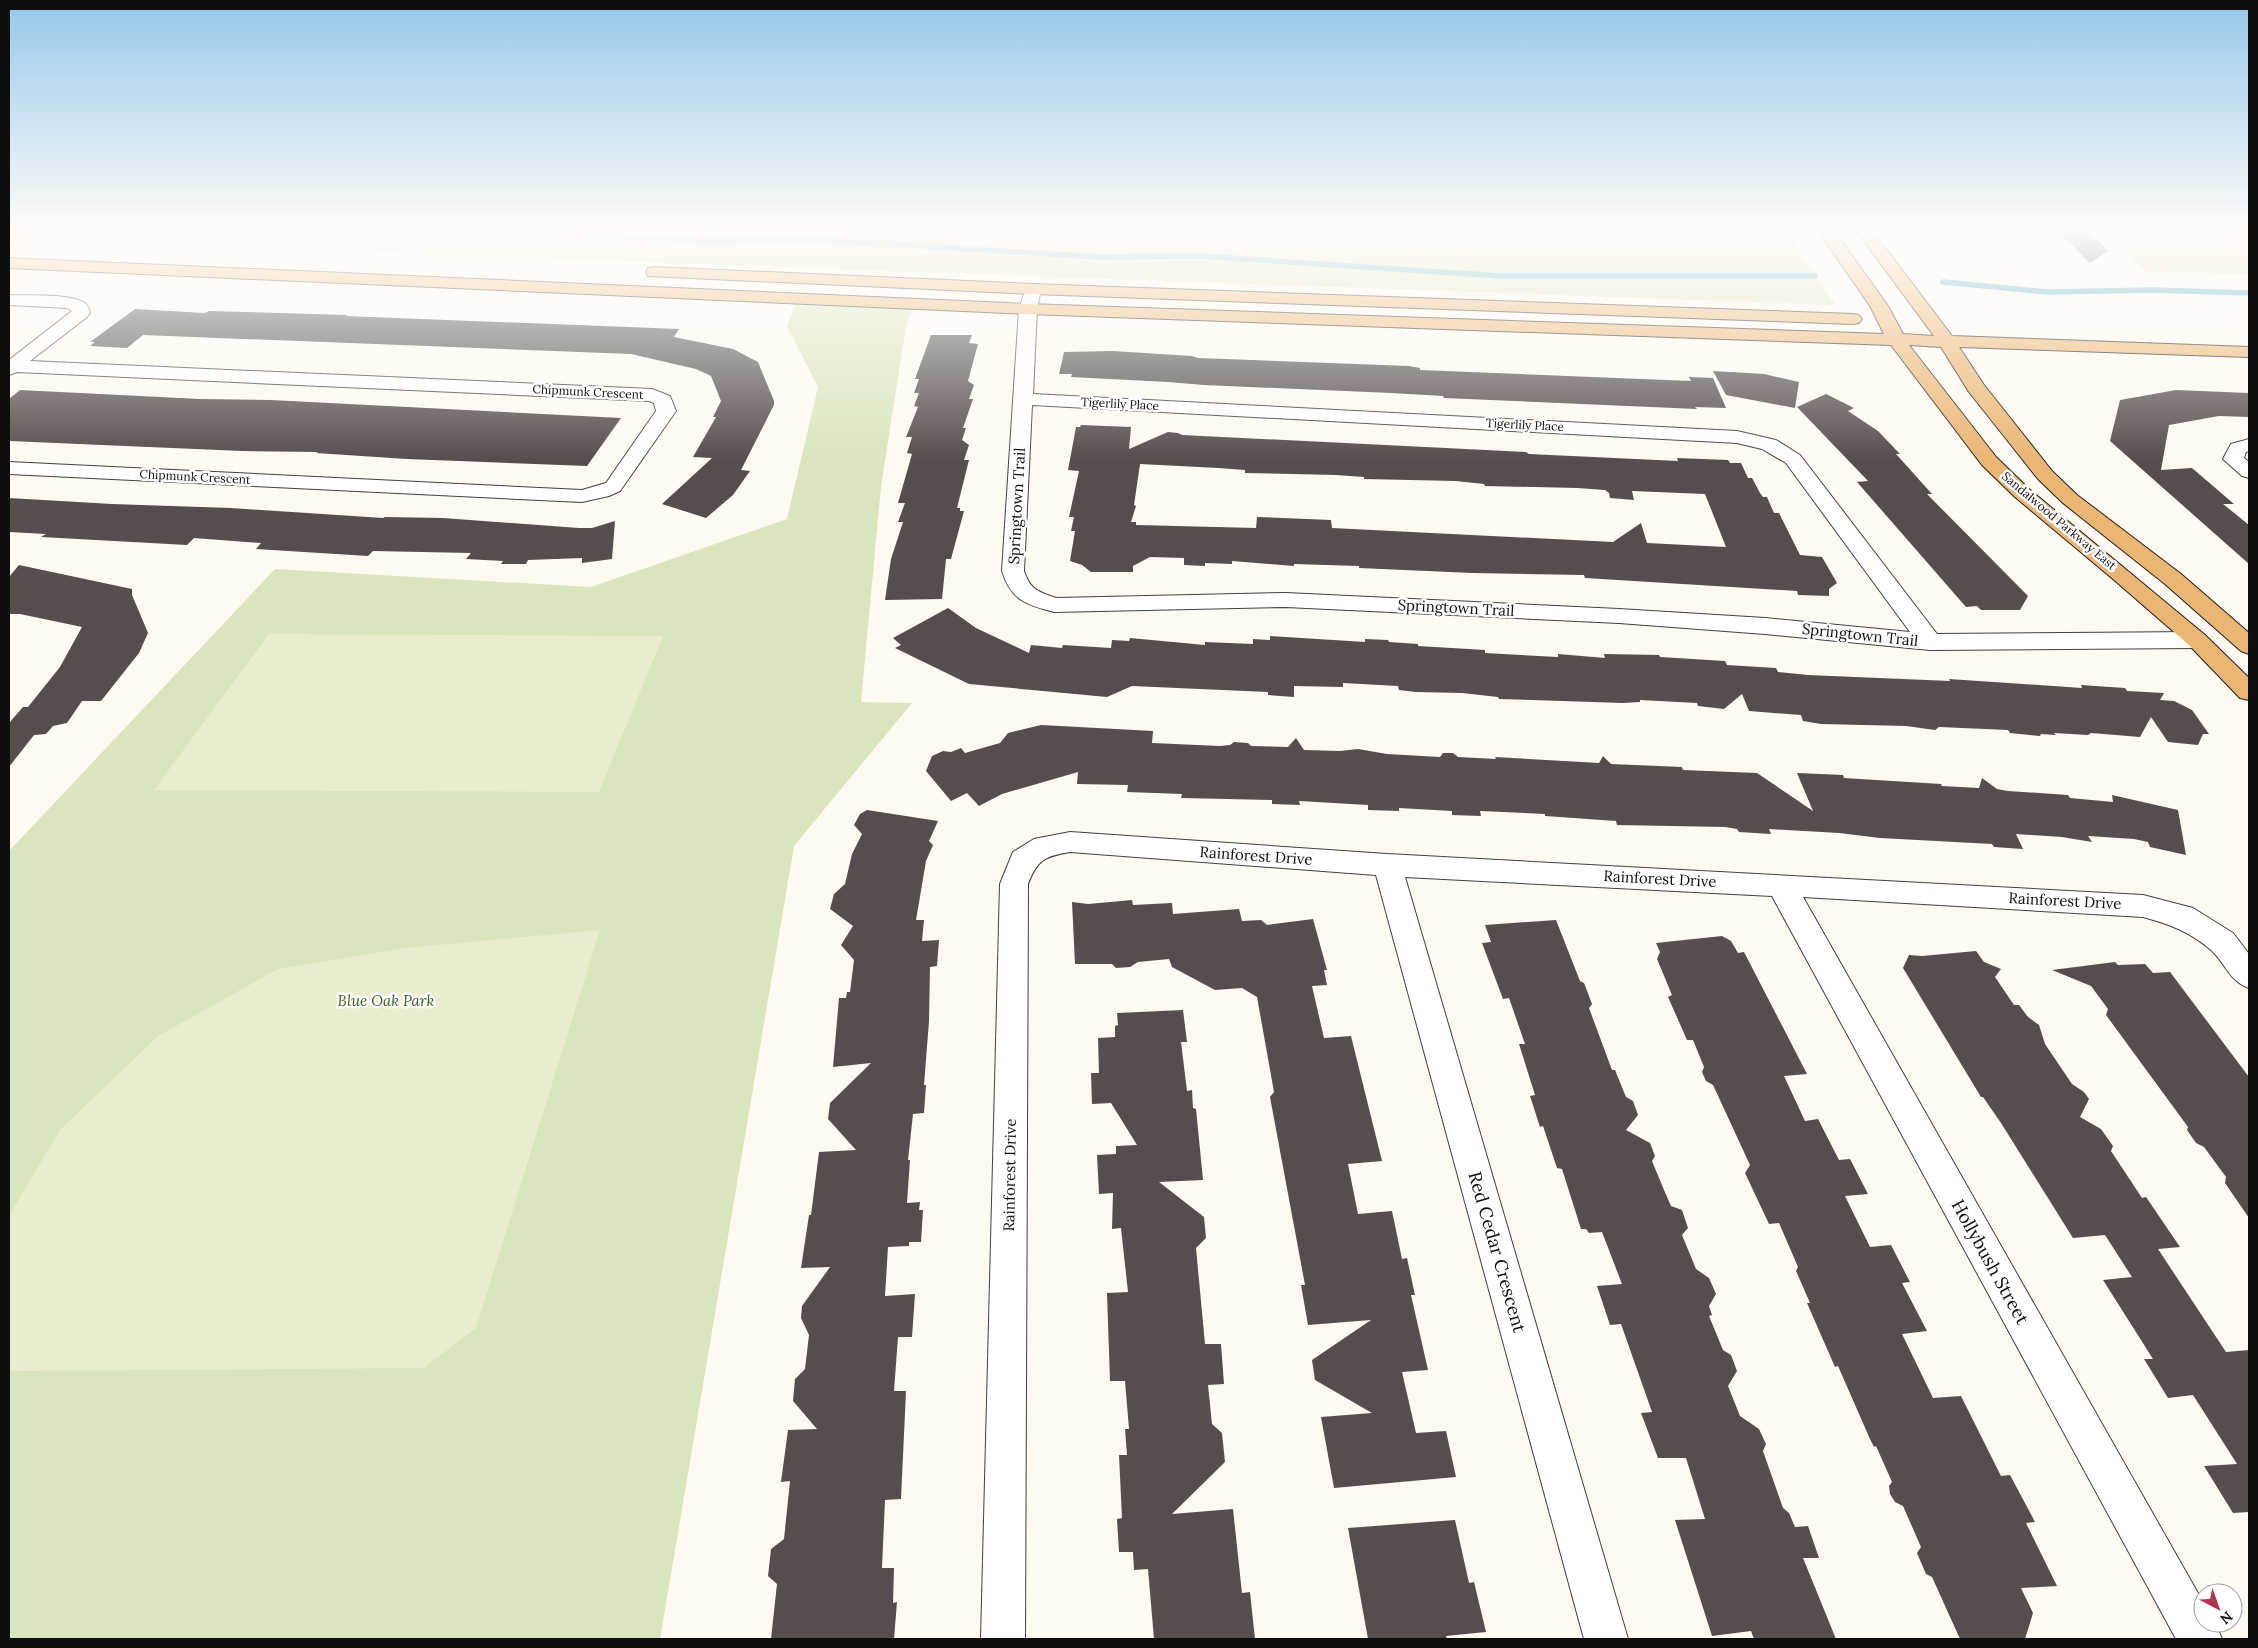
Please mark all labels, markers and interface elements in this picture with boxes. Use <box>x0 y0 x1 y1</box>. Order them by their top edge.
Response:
street label: Chipmunk Crescent <box>532 381 644 402</box>
street label: Tigerlily Place <box>1081 394 1160 413</box>
street label: Tigerlily Place <box>1486 415 1565 434</box>
street label: Springtown Trail <box>1004 447 1029 565</box>
street label: Chipmunk Crescent <box>139 466 251 487</box>
street label: Sandalwood Parkway East <box>1999 468 2120 573</box>
street label: Springtown Trail <box>1397 595 1515 620</box>
street label: Springtown Trail <box>1801 619 1919 650</box>
street label: Rainforest Drive <box>1199 842 1313 869</box>
street label: Rainforest Drive <box>1603 866 1717 891</box>
street label: Rainforest Drive <box>2008 888 2122 913</box>
park label: Blue Oak Park <box>338 991 435 1010</box>
street label: Rainforest Drive <box>999 1118 1020 1232</box>
street label: Red Cedar Crescent <box>1463 1169 1531 1335</box>
street label: Hollybush Street <box>1947 1195 2034 1328</box>
north arrow <box>2193 1583 2243 1633</box>
text: N <box>2216 1607 2237 1628</box>

